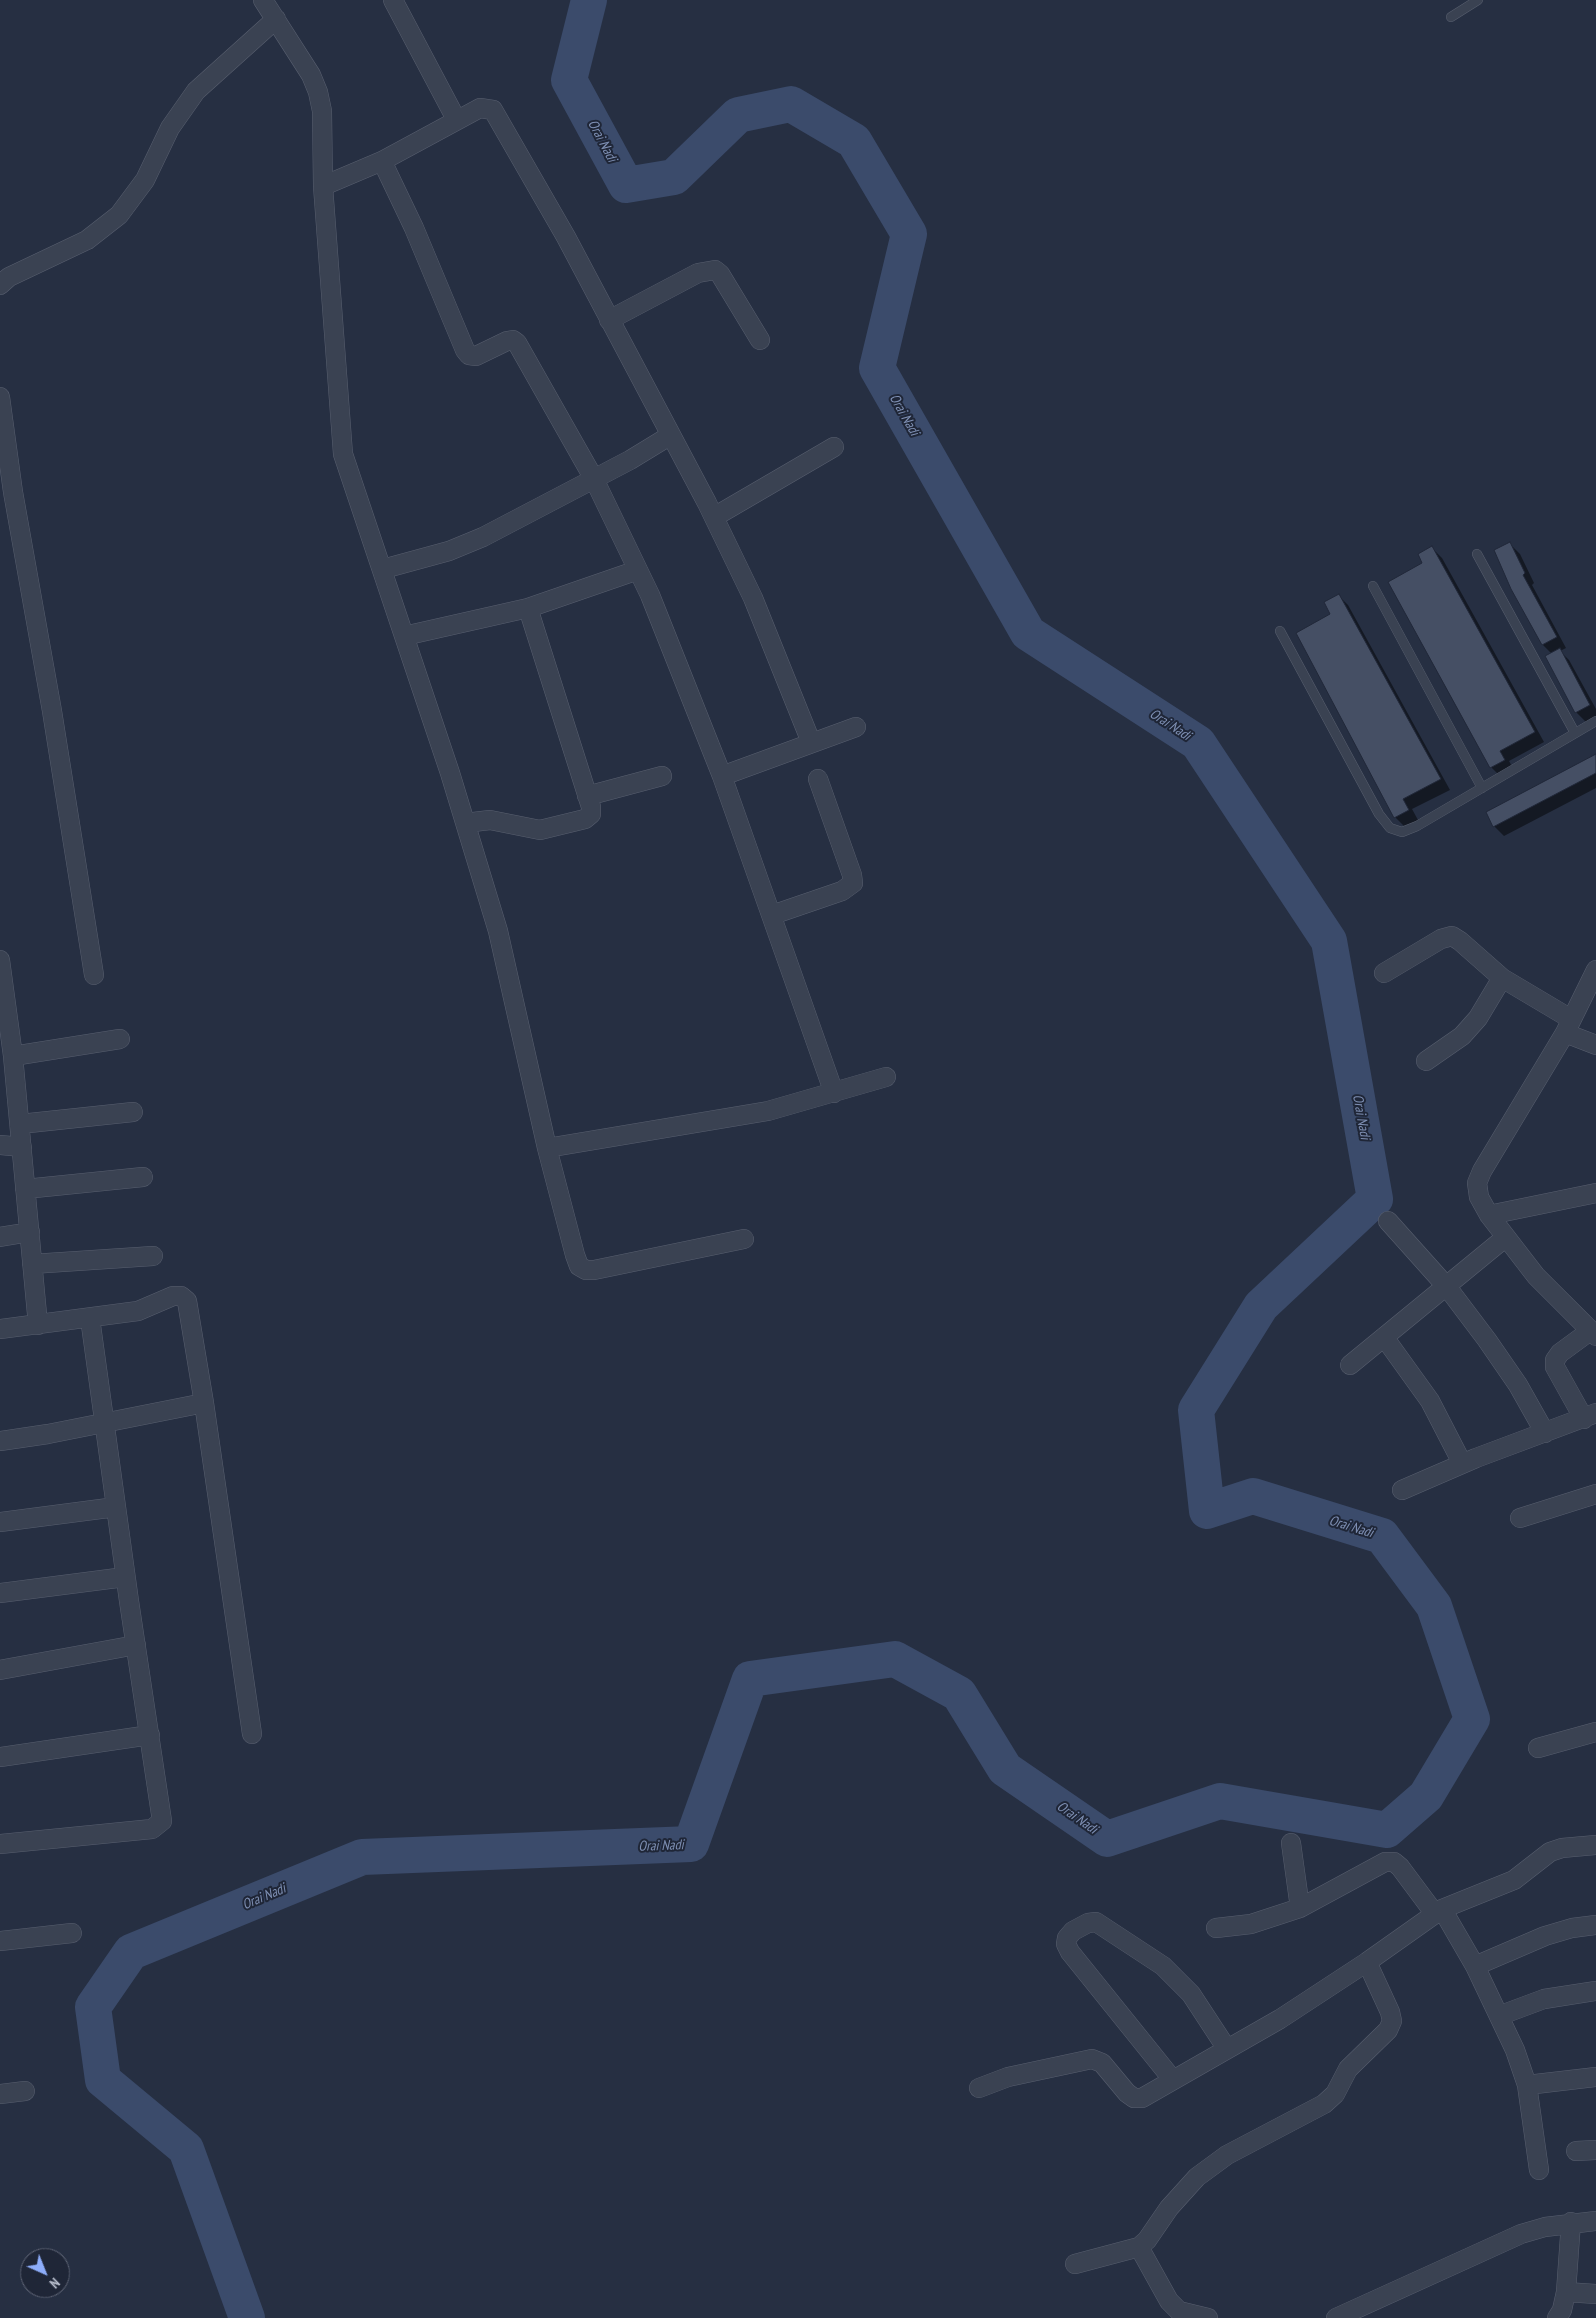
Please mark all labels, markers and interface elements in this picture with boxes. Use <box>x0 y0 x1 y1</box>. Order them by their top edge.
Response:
water label: Orai Nadi <box>584 117 620 165</box>
water label: Orai Nadi <box>885 391 923 439</box>
water label: Orai Nadi <box>1146 706 1194 744</box>
water label: Orai Nadi <box>1349 1093 1373 1141</box>
water label: Orai Nadi <box>1327 1512 1375 1542</box>
water label: Orai Nadi <box>1054 1798 1100 1838</box>
water label: Orai Nadi <box>638 1837 684 1855</box>
water label: Orai Nadi <box>240 1880 288 1914</box>
north arrow <box>20 2248 70 2298</box>
text: N <box>46 2274 64 2292</box>

